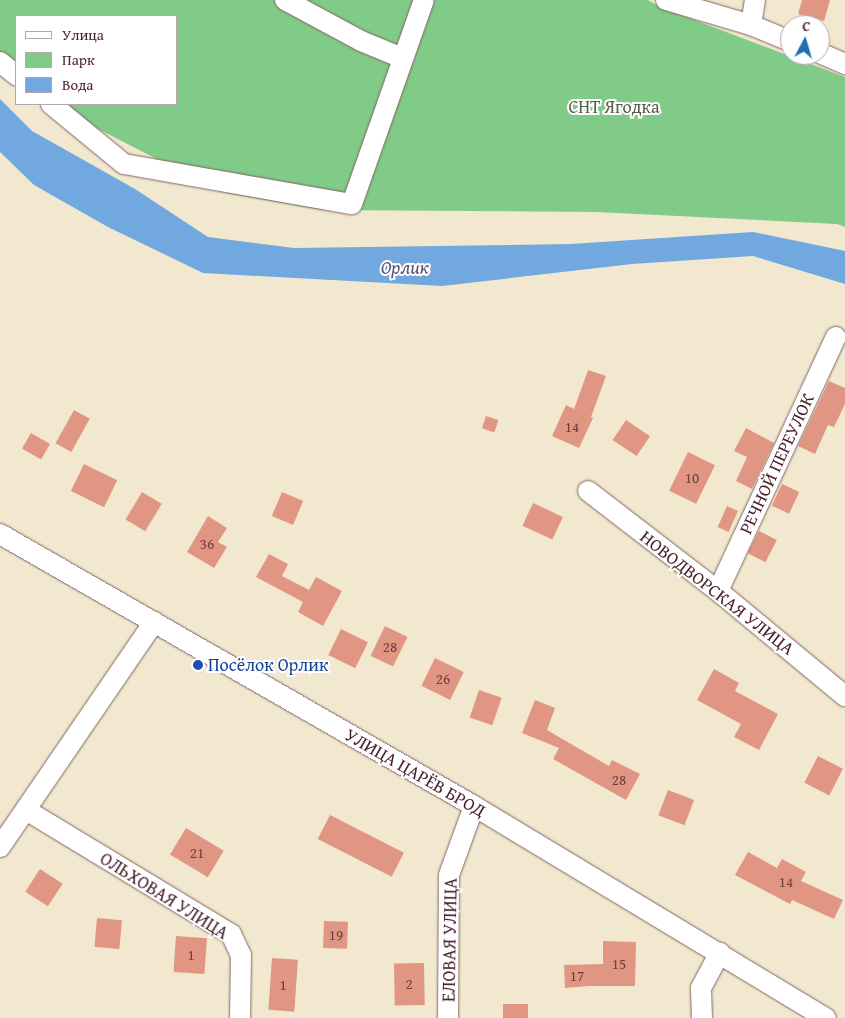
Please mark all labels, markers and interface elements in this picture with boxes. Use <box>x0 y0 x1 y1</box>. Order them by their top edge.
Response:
legend <box>15 15 178 105</box>
north arrow <box>780 15 830 65</box>
text: С <box>801 16 811 36</box>
text: Улица <box>62 24 104 45</box>
text: Парк <box>62 49 95 70</box>
text: Вода <box>62 74 93 95</box>
park label: СНТ Ягодка <box>569 96 659 118</box>
water label: Орлик <box>381 257 429 279</box>
street label: РЕЧНОЙ ПЕРЕУЛОК <box>735 390 819 538</box>
house number: 14 <box>565 418 579 436</box>
house number: 10 <box>685 469 699 487</box>
street label: НОВОДВОРСКАЯ УЛИЦА <box>636 526 798 660</box>
house number: 36 <box>200 535 214 553</box>
house number: 28 <box>383 638 397 656</box>
place label: Посёлок Орлик <box>208 654 328 676</box>
marker: Посёлок Орлик <box>192 659 204 671</box>
house number: 26 <box>436 670 450 688</box>
street label: УЛИЦА ЦАРЁВ БРОД <box>341 724 489 822</box>
house number: 28 <box>612 771 626 789</box>
house number: 21 <box>190 844 204 862</box>
street label: ОЛЬХОВАЯ УЛИЦА <box>96 848 232 944</box>
house number: 14 <box>779 873 793 891</box>
street label: ЕЛОВАЯ УЛИЦА <box>438 878 462 1002</box>
house number: 19 <box>329 926 343 944</box>
house number: 1 <box>187 946 195 964</box>
house number: 15 <box>612 955 626 973</box>
house number: 17 <box>570 967 584 985</box>
house number: 2 <box>405 975 413 993</box>
house number: 1 <box>279 976 287 994</box>

